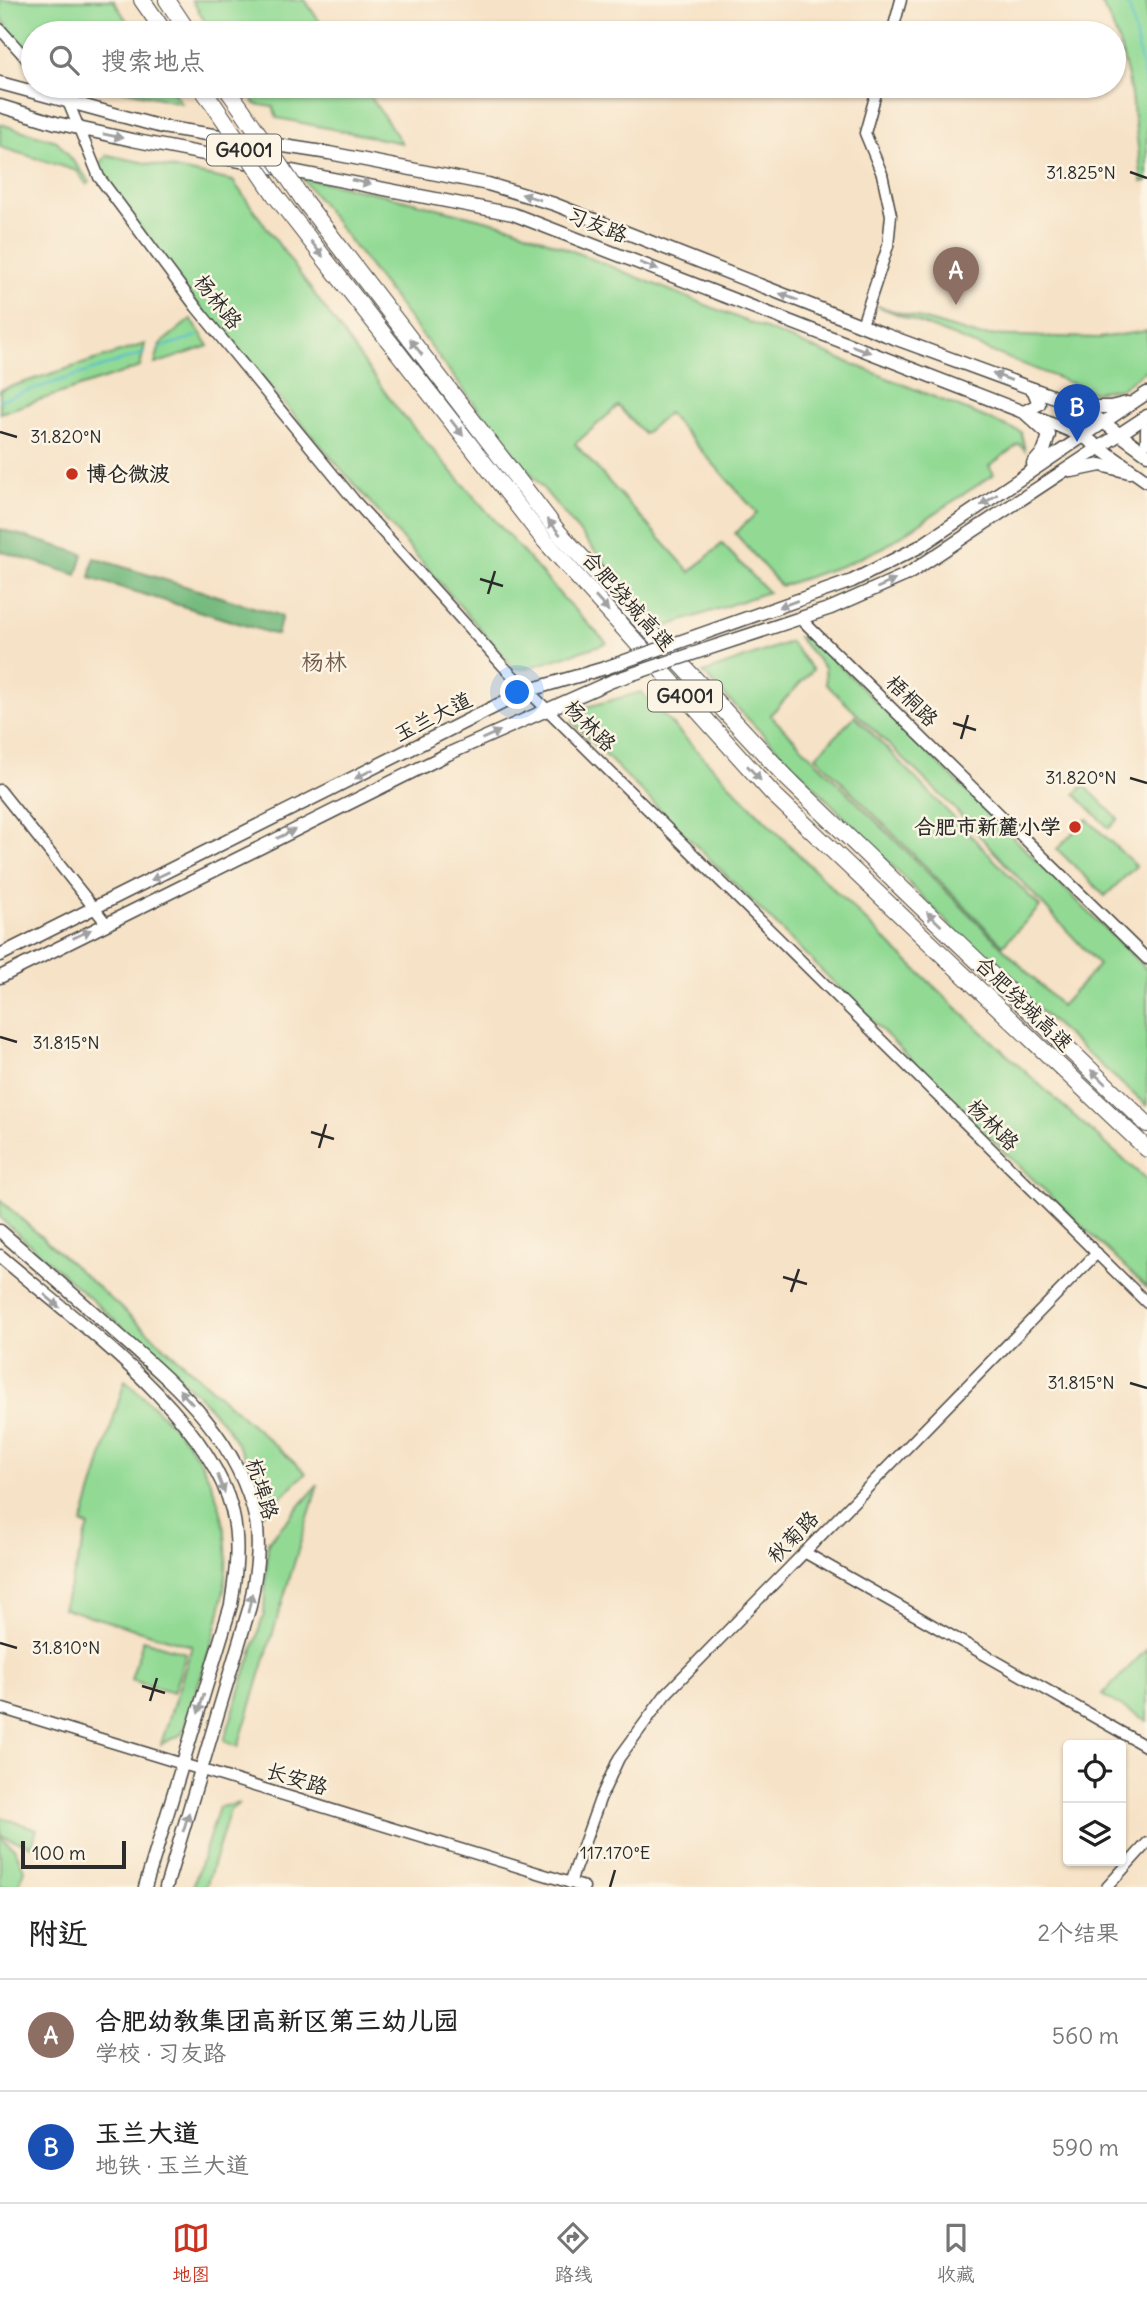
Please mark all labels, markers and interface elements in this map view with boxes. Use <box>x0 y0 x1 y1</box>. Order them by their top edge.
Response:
search box <box>21 21 1126 98</box>
icon: search <box>45 41 83 79</box>
text: 搜索地点 <box>101 44 205 77</box>
one-way arrow <box>102 130 124 141</box>
road number: G4001 <box>207 134 281 166</box>
text: 31.825°N <box>1046 161 1116 184</box>
one-way arrow <box>350 177 372 188</box>
one-way arrow <box>520 192 541 202</box>
street label: 习友路 <box>563 201 631 248</box>
one-way arrow <box>310 240 324 258</box>
pin: A <box>933 247 979 305</box>
one-way arrow <box>639 260 660 271</box>
street label: 杨林路 <box>188 269 248 335</box>
one-way arrow <box>778 291 799 302</box>
one-way arrow <box>408 338 423 356</box>
one-way arrow <box>851 343 872 354</box>
one-way arrow <box>991 372 1012 383</box>
pin: B <box>1054 384 1100 442</box>
one-way arrow <box>450 419 465 437</box>
text: 31.820°N <box>30 425 102 448</box>
place label: 博仑微波 <box>86 460 170 487</box>
marker: 博仑微波 <box>64 466 80 482</box>
one-way arrow <box>979 493 999 506</box>
one-way arrow <box>547 518 562 536</box>
street label: 合肥绕城高速 <box>576 545 681 657</box>
one-way arrow <box>876 578 896 590</box>
one-way arrow <box>594 595 610 613</box>
one-way arrow <box>777 598 798 609</box>
district label: 杨林 <box>301 647 347 676</box>
street label: 梧桐路 <box>881 669 944 732</box>
your location <box>500 675 534 709</box>
road number: G4001 <box>648 680 722 712</box>
street label: 玉兰大道 <box>389 685 476 748</box>
street label: 杨林路 <box>559 694 622 757</box>
one-way arrow <box>481 729 501 741</box>
one-way arrow <box>746 764 762 782</box>
text: 31.820°N <box>1045 766 1117 789</box>
one-way arrow <box>354 768 374 780</box>
place label: 合肥市新麓小学 <box>914 813 1061 840</box>
marker: 合肥市新麓小学 <box>1067 819 1083 835</box>
one-way arrow <box>276 828 296 839</box>
one-way arrow <box>150 870 170 881</box>
one-way arrow <box>926 911 943 927</box>
one-way arrow <box>72 929 92 940</box>
street label: 合肥绕城高速 <box>970 950 1079 1057</box>
text: 31.815°N <box>32 1031 100 1054</box>
one-way arrow <box>1090 1069 1107 1085</box>
street label: 杨林路 <box>962 1093 1025 1156</box>
one-way arrow <box>43 1293 60 1308</box>
text: 31.815°N <box>1047 1371 1115 1394</box>
one-way arrow <box>178 1388 194 1406</box>
street label: 杭埠路 <box>240 1455 285 1523</box>
one-way arrow <box>216 1473 227 1494</box>
street label: 秋菊路 <box>761 1505 824 1569</box>
one-way arrow <box>245 1592 256 1614</box>
text: 31.810°N <box>32 1636 100 1659</box>
one-way arrow <box>195 1694 205 1715</box>
map controls <box>1063 1740 1126 1866</box>
button: locate <box>1063 1740 1126 1803</box>
street label: 长安路 <box>263 1756 331 1801</box>
button: layers <box>1063 1803 1126 1866</box>
one-way arrow <box>181 1811 192 1832</box>
scale bar <box>21 1838 126 1870</box>
text: 100 m <box>32 1841 86 1865</box>
text: 117.170°E <box>580 1841 650 1864</box>
text: 附近 <box>28 1914 88 1952</box>
text: 2个结果 <box>1037 1918 1119 1947</box>
text: 合肥幼教集团高新区第三幼儿园 <box>95 2004 459 2037</box>
text: A <box>44 2021 58 2050</box>
text: 560 m <box>1052 2021 1119 2050</box>
text: 学校 · 习友路 <box>95 2038 226 2067</box>
text: 玉兰大道 <box>95 2116 199 2149</box>
text: B <box>43 2133 59 2162</box>
text: 590 m <box>1052 2133 1119 2162</box>
text: 地铁 · 玉兰大道 <box>95 2150 249 2179</box>
tab: 地图 <box>172 2219 210 2286</box>
tab: 路线 <box>554 2219 593 2286</box>
tab: 收藏 <box>937 2219 975 2286</box>

